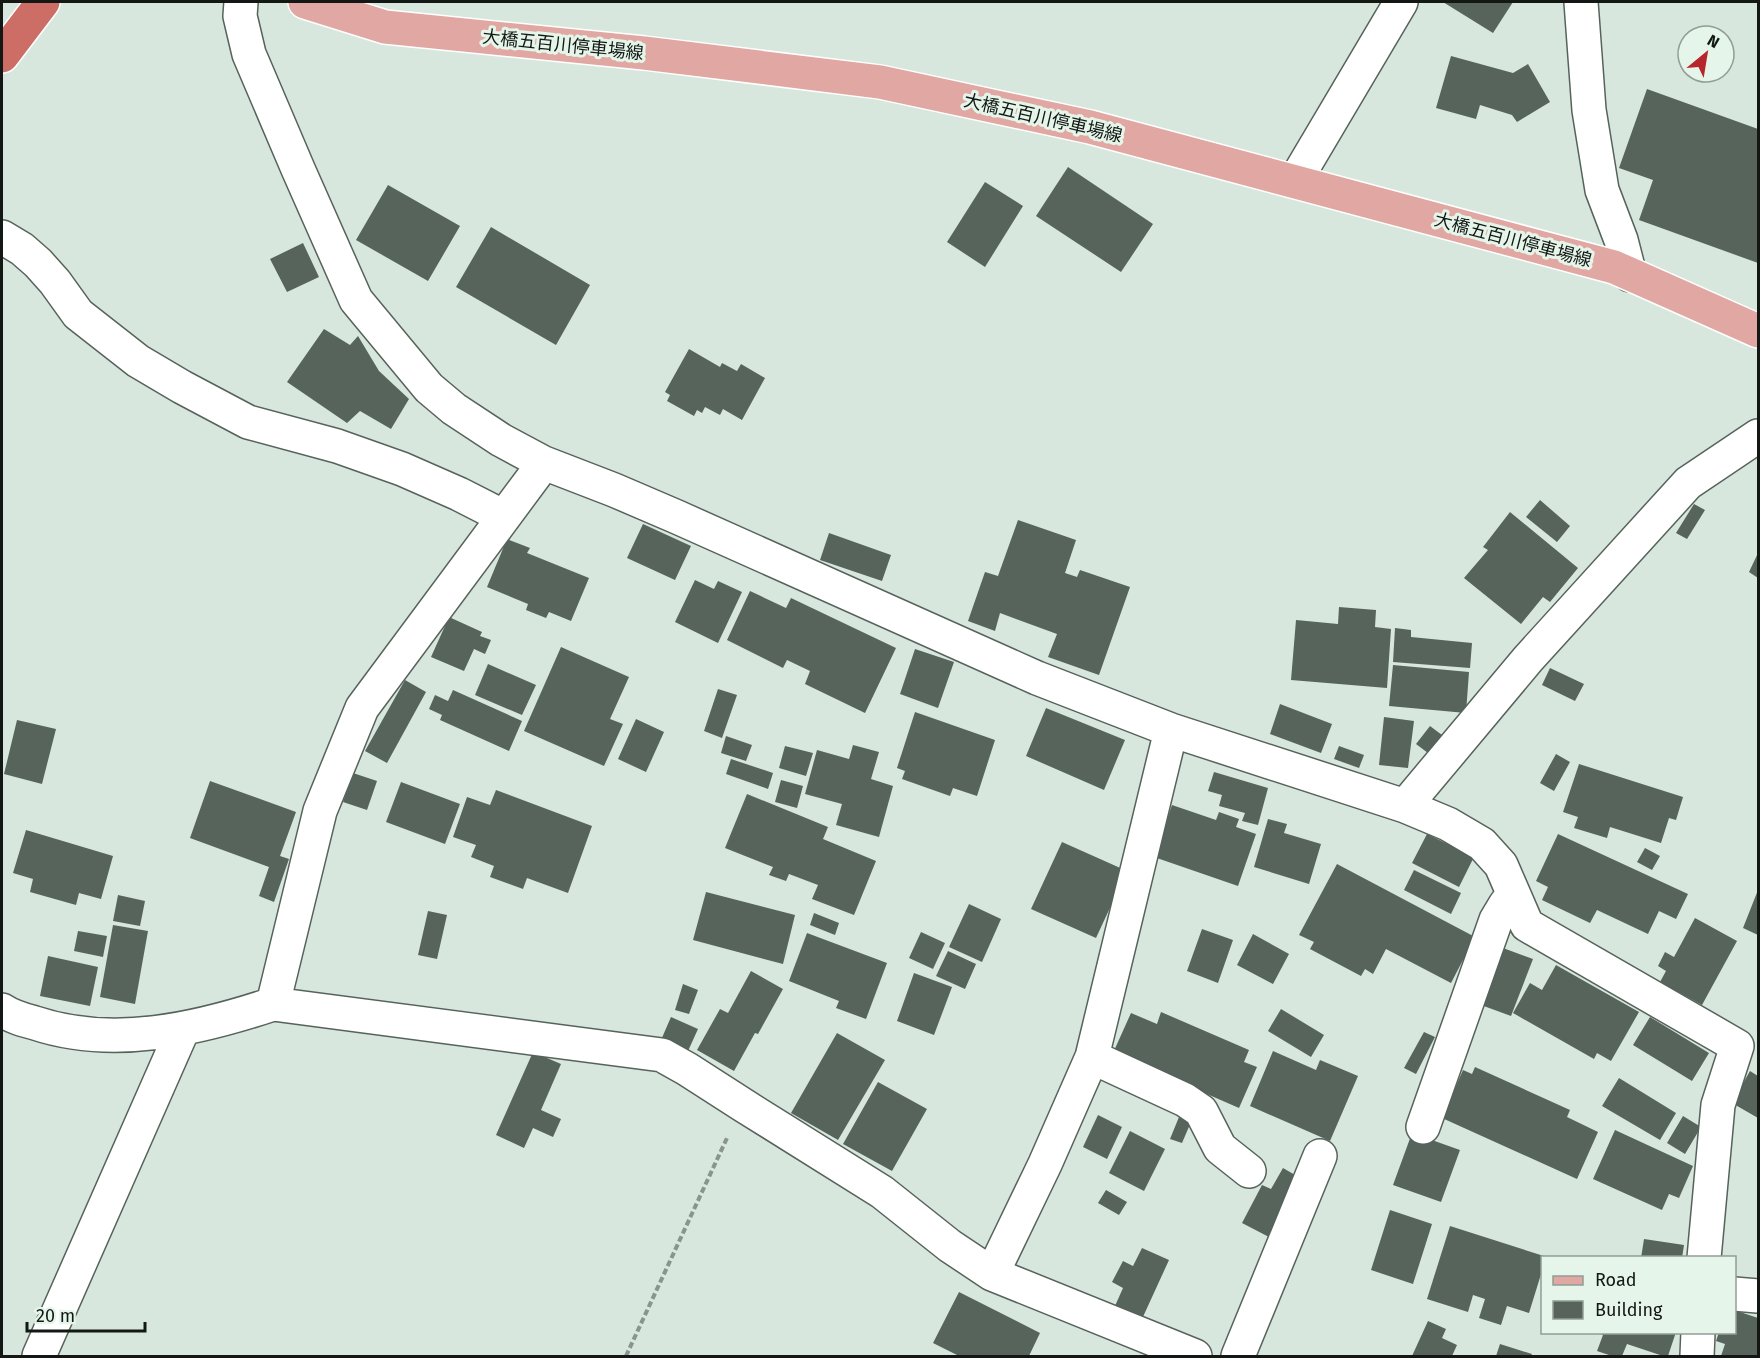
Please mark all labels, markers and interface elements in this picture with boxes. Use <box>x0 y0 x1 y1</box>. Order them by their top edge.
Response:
north arrow <box>1676 24 1736 84</box>
street label: 大橋五百川停車場線 <box>481 26 645 64</box>
text: N <box>1704 31 1723 52</box>
street label: 大橋五百川停車場線 <box>962 89 1124 147</box>
street label: 大橋五百川停車場線 <box>1432 208 1594 272</box>
legend <box>1541 1256 1736 1334</box>
text: Road <box>1595 1269 1637 1291</box>
scale bar <box>27 1295 146 1333</box>
text: Building <box>1595 1299 1663 1321</box>
text: 20 m <box>36 1305 75 1327</box>

